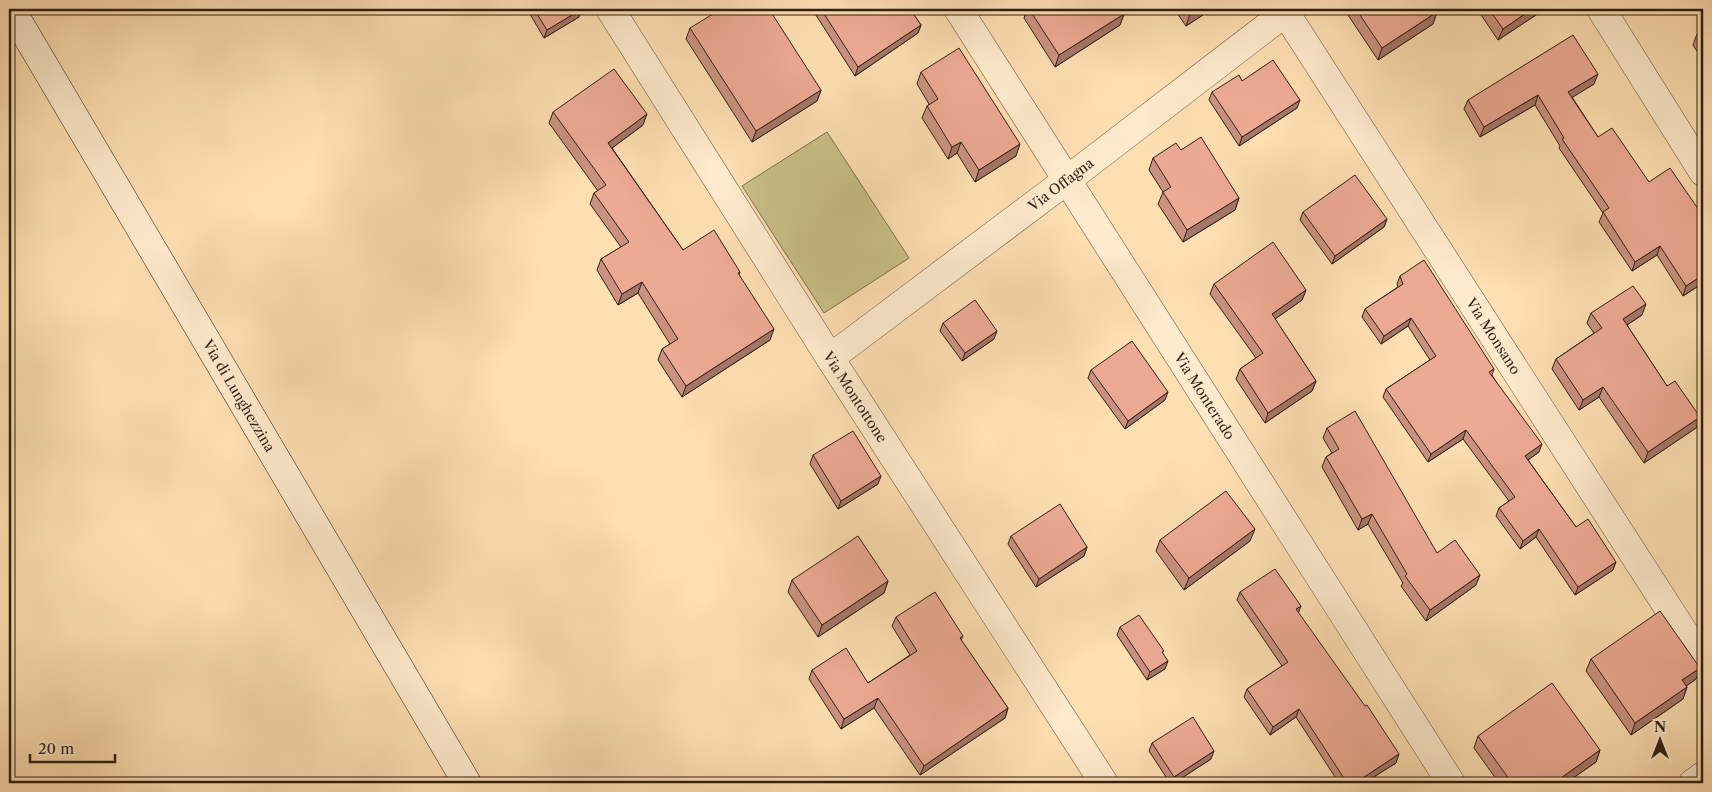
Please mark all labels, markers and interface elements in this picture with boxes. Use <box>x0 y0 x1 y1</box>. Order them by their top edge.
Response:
street label: Via Offagna <box>1024 153 1098 216</box>
street label: Via Monsano <box>1462 294 1525 378</box>
street label: Via di Lunghezzina <box>198 336 279 456</box>
street label: Via Montottone <box>819 347 891 446</box>
street label: Via Monterado <box>1170 348 1239 443</box>
north arrow <box>1634 714 1684 764</box>
text: N <box>1654 718 1666 736</box>
scale bar <box>30 732 115 764</box>
text: 20 m <box>38 739 74 758</box>

